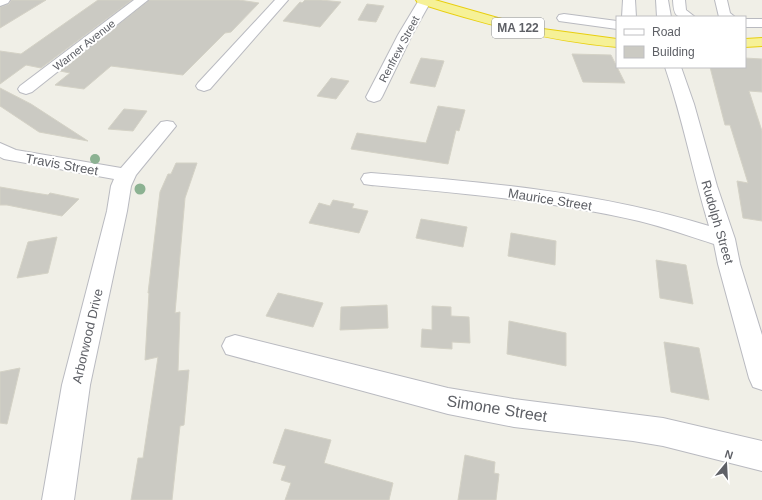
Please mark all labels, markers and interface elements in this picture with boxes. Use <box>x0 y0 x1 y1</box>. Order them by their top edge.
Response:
street label: Renfrew Street <box>376 14 422 84</box>
legend <box>616 16 746 68</box>
street label: Warner Avenue <box>51 17 117 73</box>
road number: MA 122 <box>492 18 544 38</box>
text: Road <box>652 25 681 39</box>
text: Building <box>652 45 695 59</box>
street label: Travis Street <box>25 151 100 178</box>
street label: Rudolph Street <box>698 178 737 266</box>
street label: Maurice Street <box>507 185 593 214</box>
street label: Arborwood Drive <box>69 287 106 385</box>
street label: Simone Street <box>446 392 549 425</box>
north arrow <box>706 444 746 484</box>
text: N <box>723 448 735 461</box>

